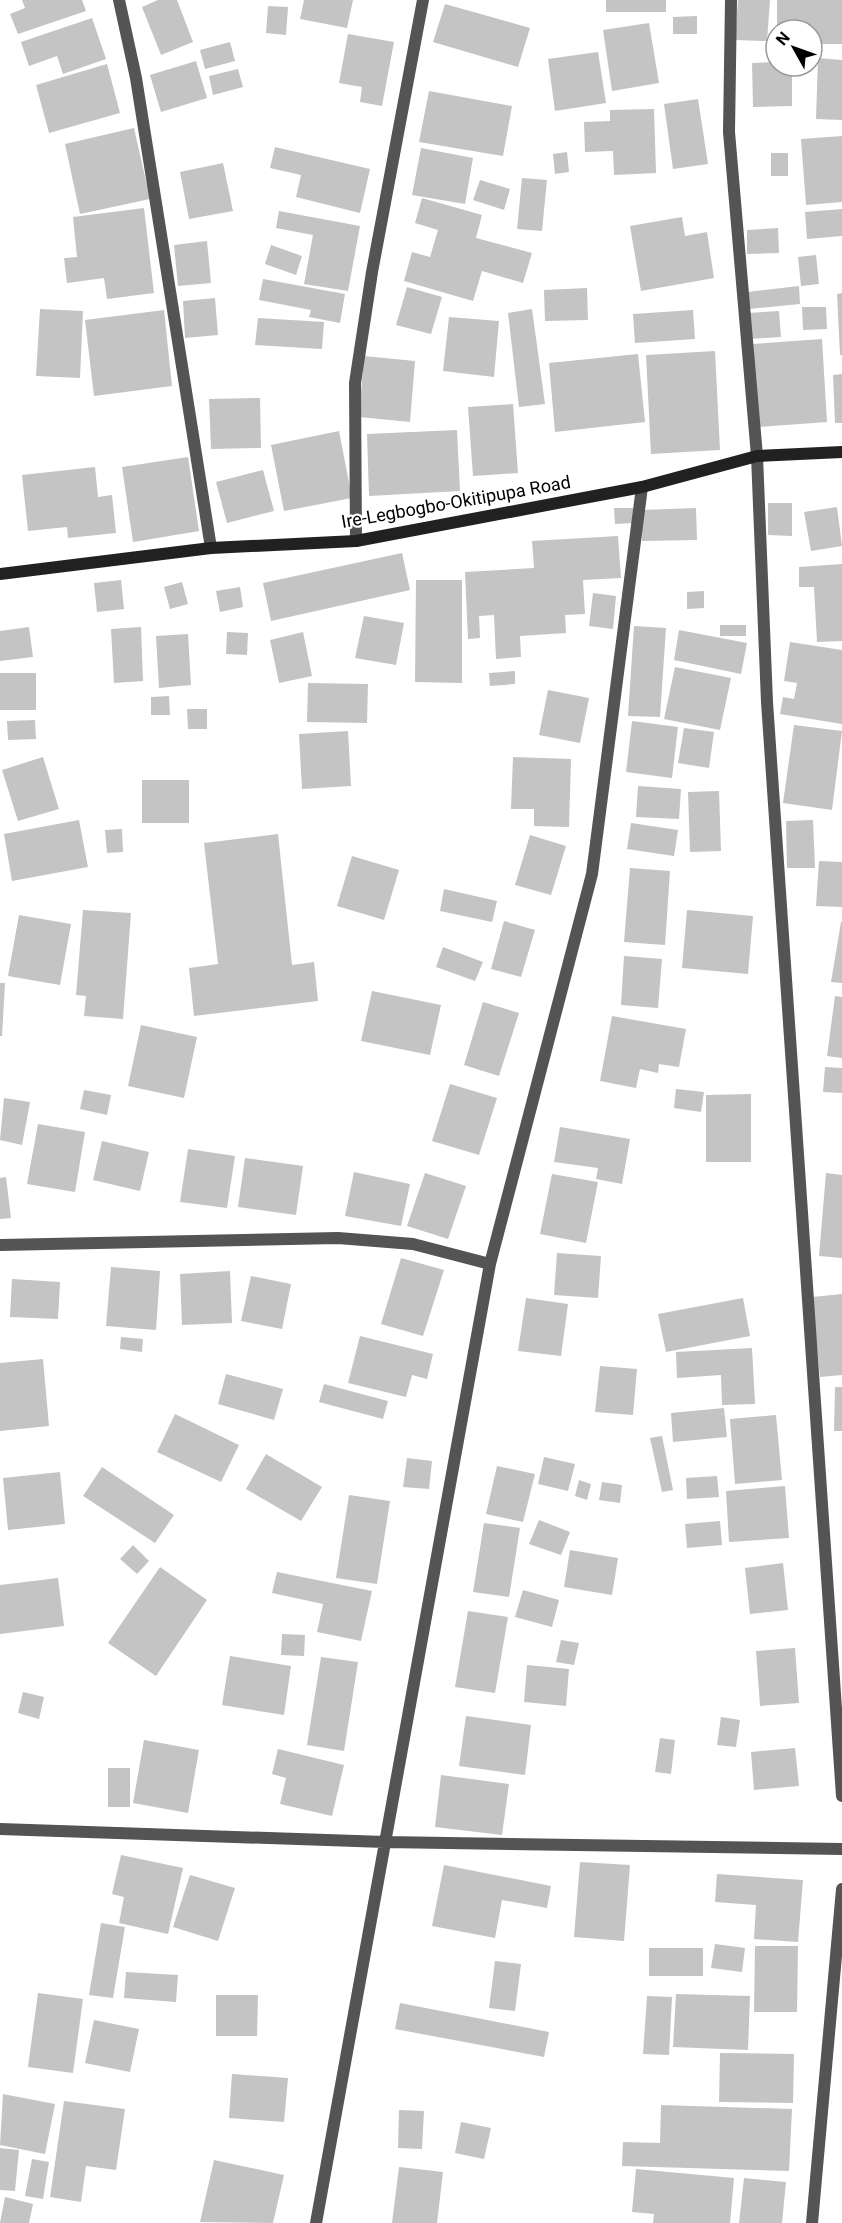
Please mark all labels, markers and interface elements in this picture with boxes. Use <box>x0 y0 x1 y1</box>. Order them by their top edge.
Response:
north arrow <box>764 18 824 78</box>
text: N <box>772 28 794 49</box>
street label: Ire-Legbogbo-Okitipupa Road <box>340 471 572 532</box>

